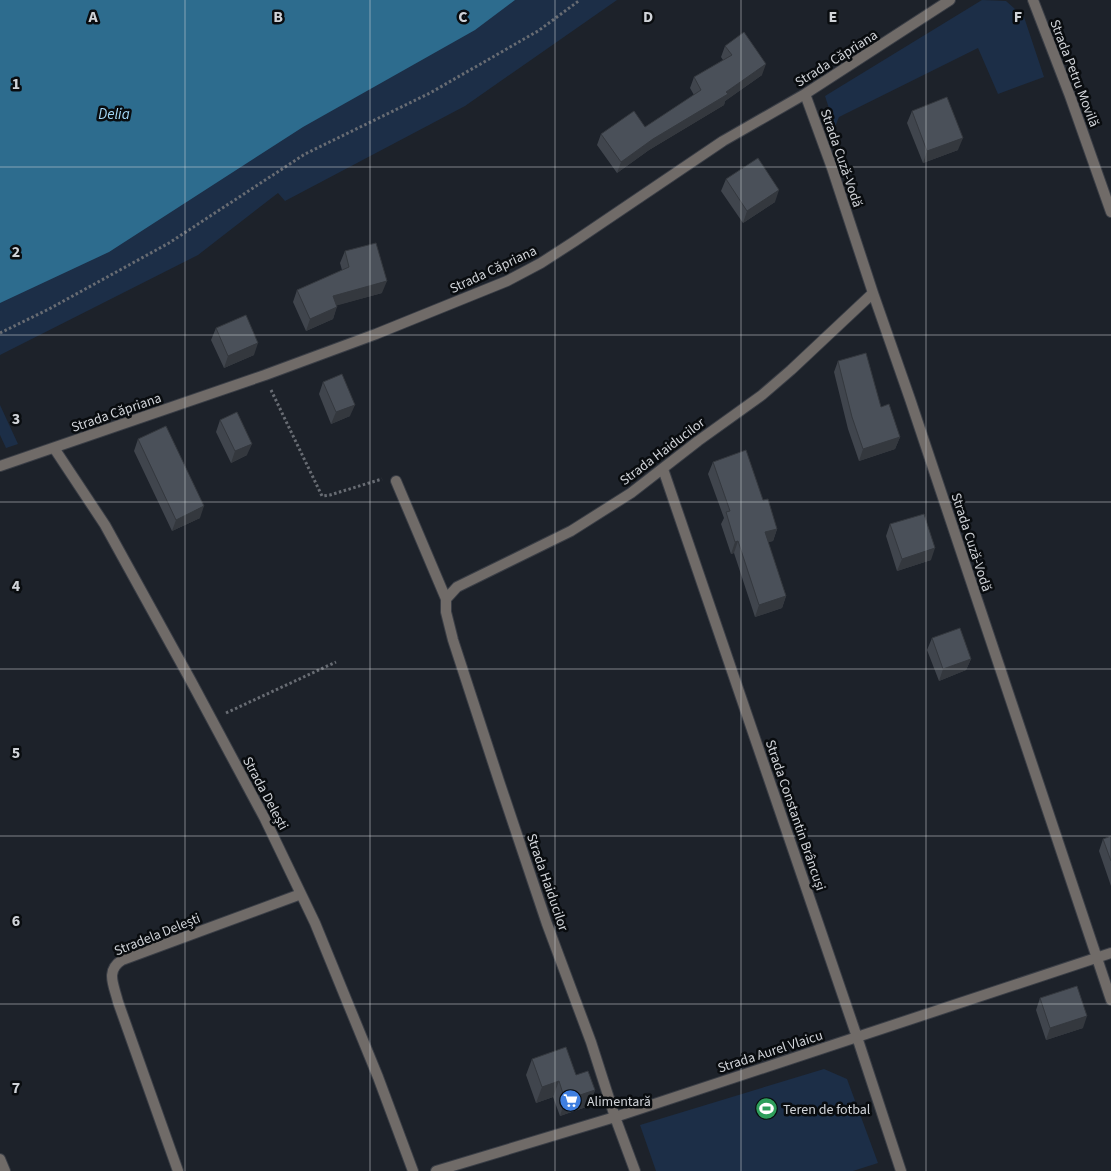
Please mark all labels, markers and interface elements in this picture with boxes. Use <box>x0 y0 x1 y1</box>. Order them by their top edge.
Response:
text: A <box>87 6 98 28</box>
text: B <box>273 6 283 28</box>
text: C <box>458 6 468 28</box>
text: D <box>643 6 653 28</box>
text: E <box>829 6 837 28</box>
text: F <box>1014 6 1022 28</box>
street label: Strada Petru Movilă <box>1044 17 1104 130</box>
street label: Strada Căpriana <box>791 25 882 92</box>
text: 1 <box>12 73 20 95</box>
water label: Delia <box>98 104 130 125</box>
street label: Strada Cuză-Vodă <box>815 106 867 210</box>
text: 2 <box>12 241 20 263</box>
street label: Strada Căpriana <box>447 241 540 299</box>
street label: Strada Căpriana <box>69 388 164 438</box>
text: 3 <box>12 408 20 430</box>
street label: Strada Haiducilor <box>616 413 709 490</box>
street label: Strada Cuză-Vodă <box>946 490 996 594</box>
text: 4 <box>12 575 21 597</box>
street label: Strada Constantin Brâncuşi <box>760 737 830 894</box>
text: 5 <box>12 742 20 764</box>
street label: Strada Delești <box>237 753 293 834</box>
street label: Strada Haiducilor <box>521 831 573 934</box>
street label: Stradela Delești <box>111 909 204 961</box>
text: 6 <box>12 910 20 932</box>
street label: Strada Aurel Vlaicu <box>715 1026 825 1078</box>
text: 7 <box>12 1077 20 1099</box>
supermarket icon: Alimentară <box>559 1089 583 1113</box>
place label: Alimentară <box>587 1092 651 1112</box>
sports icon: Teren de fotbal <box>755 1097 779 1121</box>
place label: Teren de fotbal <box>783 1100 871 1120</box>

